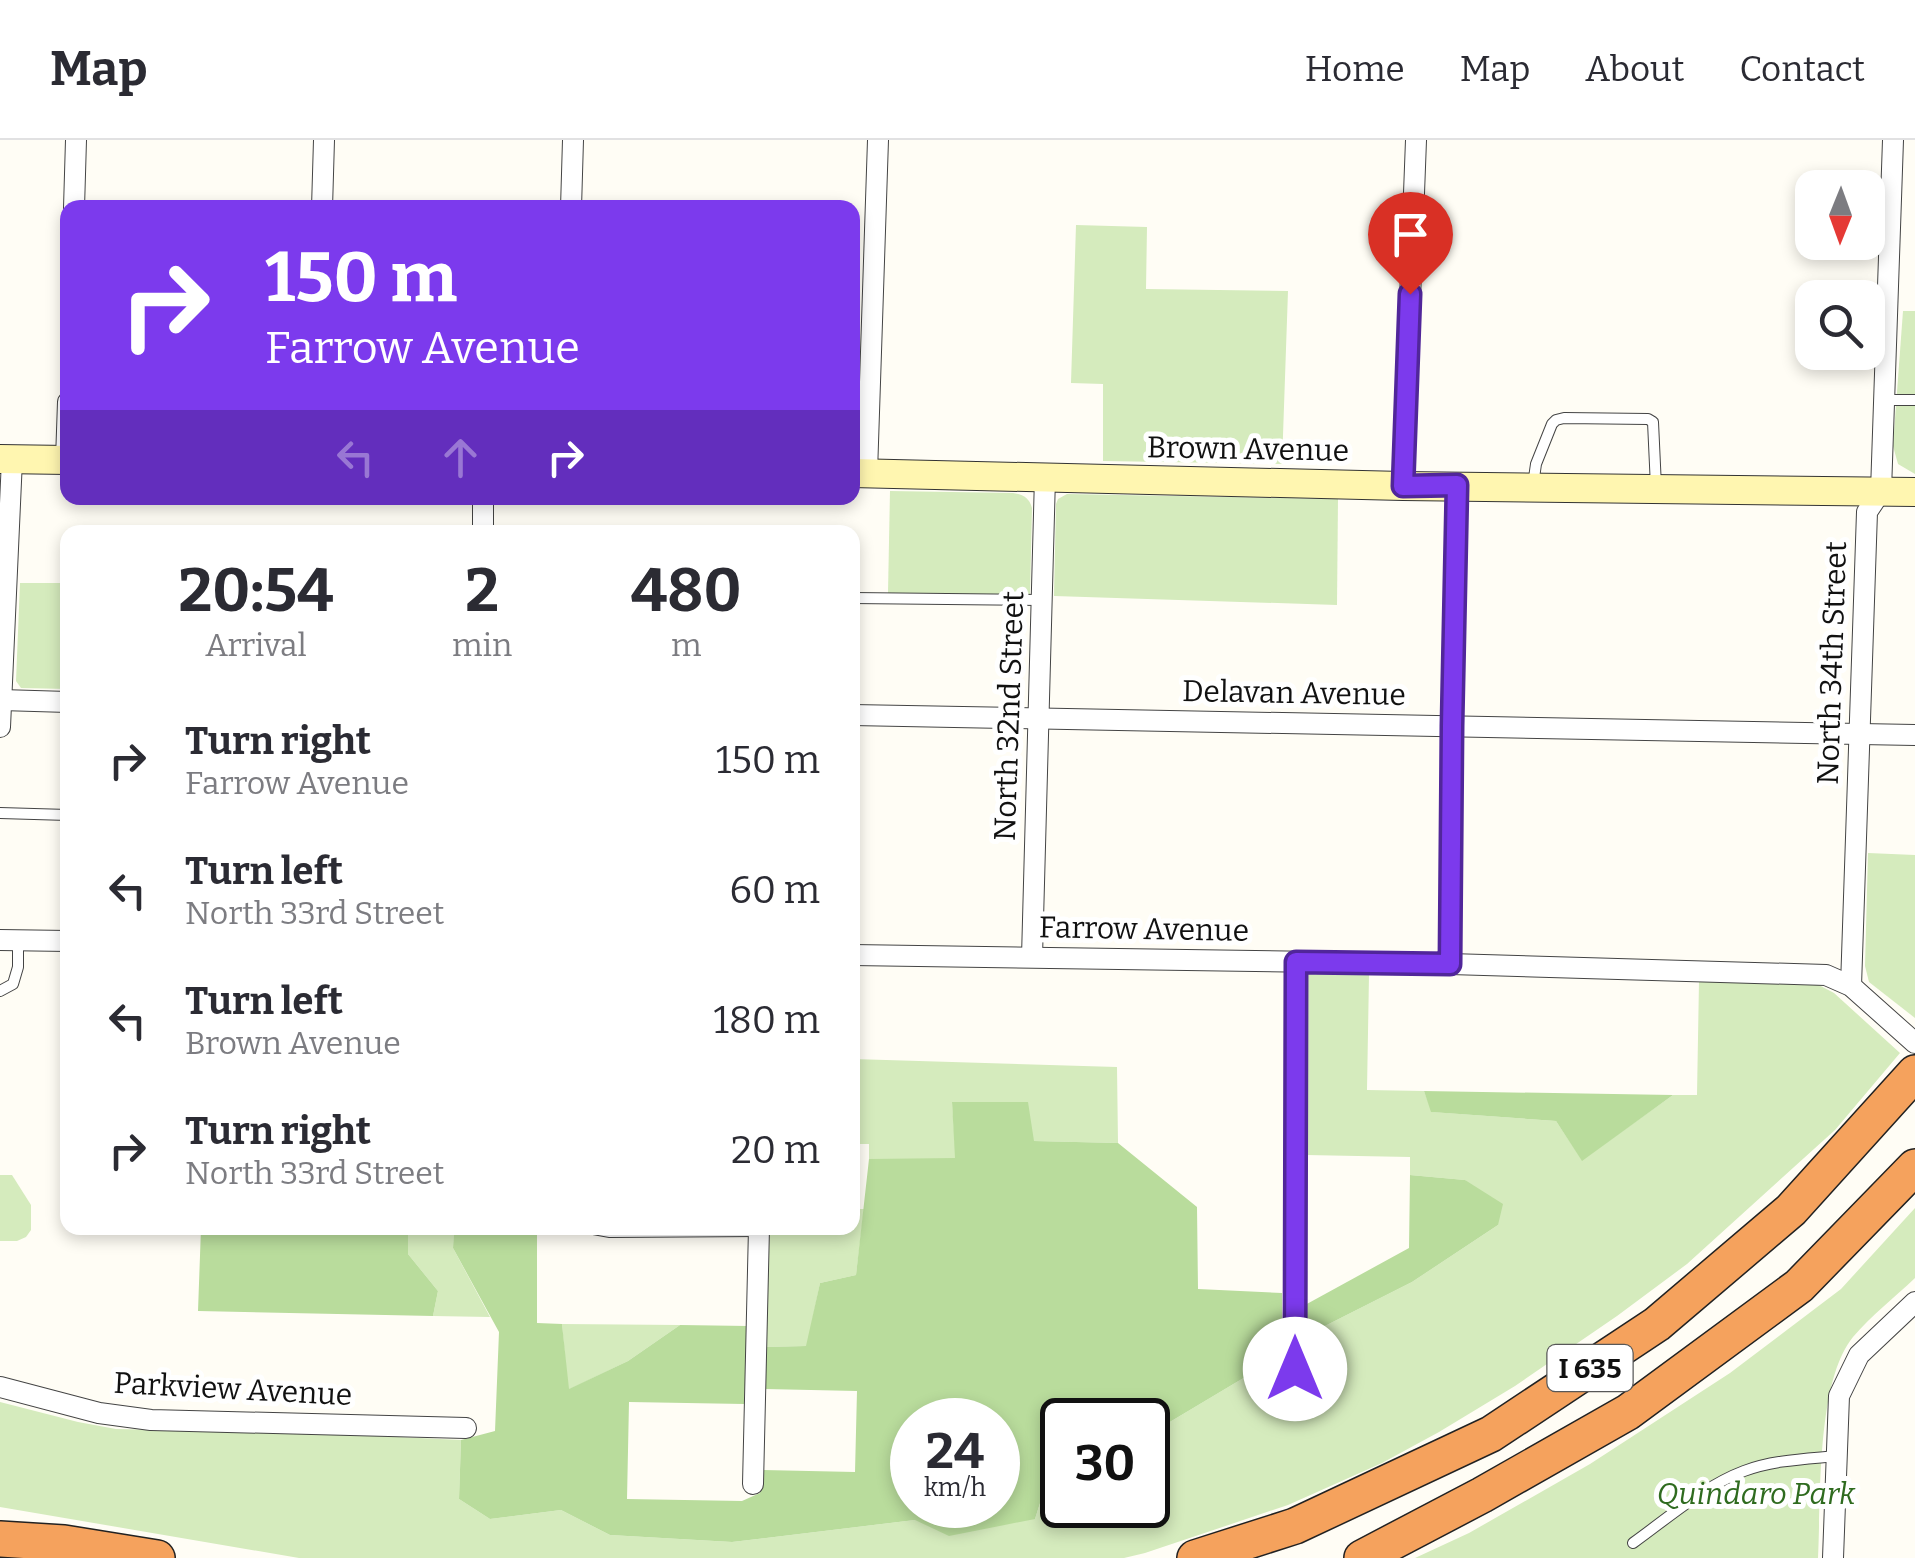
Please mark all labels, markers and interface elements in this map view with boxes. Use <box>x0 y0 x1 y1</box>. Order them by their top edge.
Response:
text: Map <box>50 40 147 98</box>
text: Home <box>1305 48 1405 90</box>
text: Map <box>1460 48 1530 90</box>
text: About <box>1585 48 1684 90</box>
text: Contact <box>1739 48 1865 90</box>
north arrow <box>1795 170 1885 260</box>
map controls <box>1795 170 1885 370</box>
pin <box>1368 192 1453 295</box>
icon: arrive <box>1383 207 1438 262</box>
text: 150 m <box>265 236 457 320</box>
icon: right <box>100 240 230 370</box>
button: search <box>1795 280 1885 370</box>
text: Farrow Avenue <box>265 321 580 375</box>
street label: Brown Avenue <box>1147 429 1349 469</box>
icon: left <box>328 430 383 485</box>
icon: ahead <box>433 430 488 485</box>
icon: right <box>538 430 593 485</box>
street label: North 34th Street <box>1810 541 1854 785</box>
text: 20:54 <box>178 555 334 627</box>
text: 2 <box>465 555 499 627</box>
text: 480 <box>631 555 742 627</box>
street label: North 32nd Street <box>987 590 1031 841</box>
text: Arrival <box>205 626 307 664</box>
text: min <box>452 626 512 664</box>
text: m <box>671 626 701 664</box>
street label: Delavan Avenue <box>1182 673 1406 713</box>
text: Turn right <box>185 718 371 764</box>
icon: right <box>100 733 155 788</box>
text: 150 m <box>716 737 820 783</box>
text: Farrow Avenue <box>185 764 409 802</box>
text: Turn left <box>185 848 343 894</box>
icon: left <box>100 863 155 918</box>
text: 60 m <box>729 867 820 913</box>
text: North 33rd Street <box>185 894 444 932</box>
street label: Farrow Avenue <box>1039 909 1249 949</box>
text: Turn left <box>185 978 343 1024</box>
icon: left <box>100 993 155 1048</box>
text: 180 m <box>714 997 820 1043</box>
text: Brown Avenue <box>185 1024 401 1062</box>
text: Turn right <box>185 1108 371 1154</box>
icon: right <box>100 1123 155 1178</box>
text: 20 m <box>731 1127 820 1173</box>
text: North 33rd Street <box>185 1154 444 1192</box>
position arrow <box>1243 1317 1347 1421</box>
road number: I 635 <box>1548 1345 1632 1391</box>
street label: Parkview Avenue <box>113 1365 353 1413</box>
speed limit sign: 30 <box>1040 1398 1170 1528</box>
text: 24 <box>926 1421 984 1481</box>
text: km/h <box>924 1473 986 1503</box>
park label: Quindaro Park <box>1657 1476 1856 1512</box>

